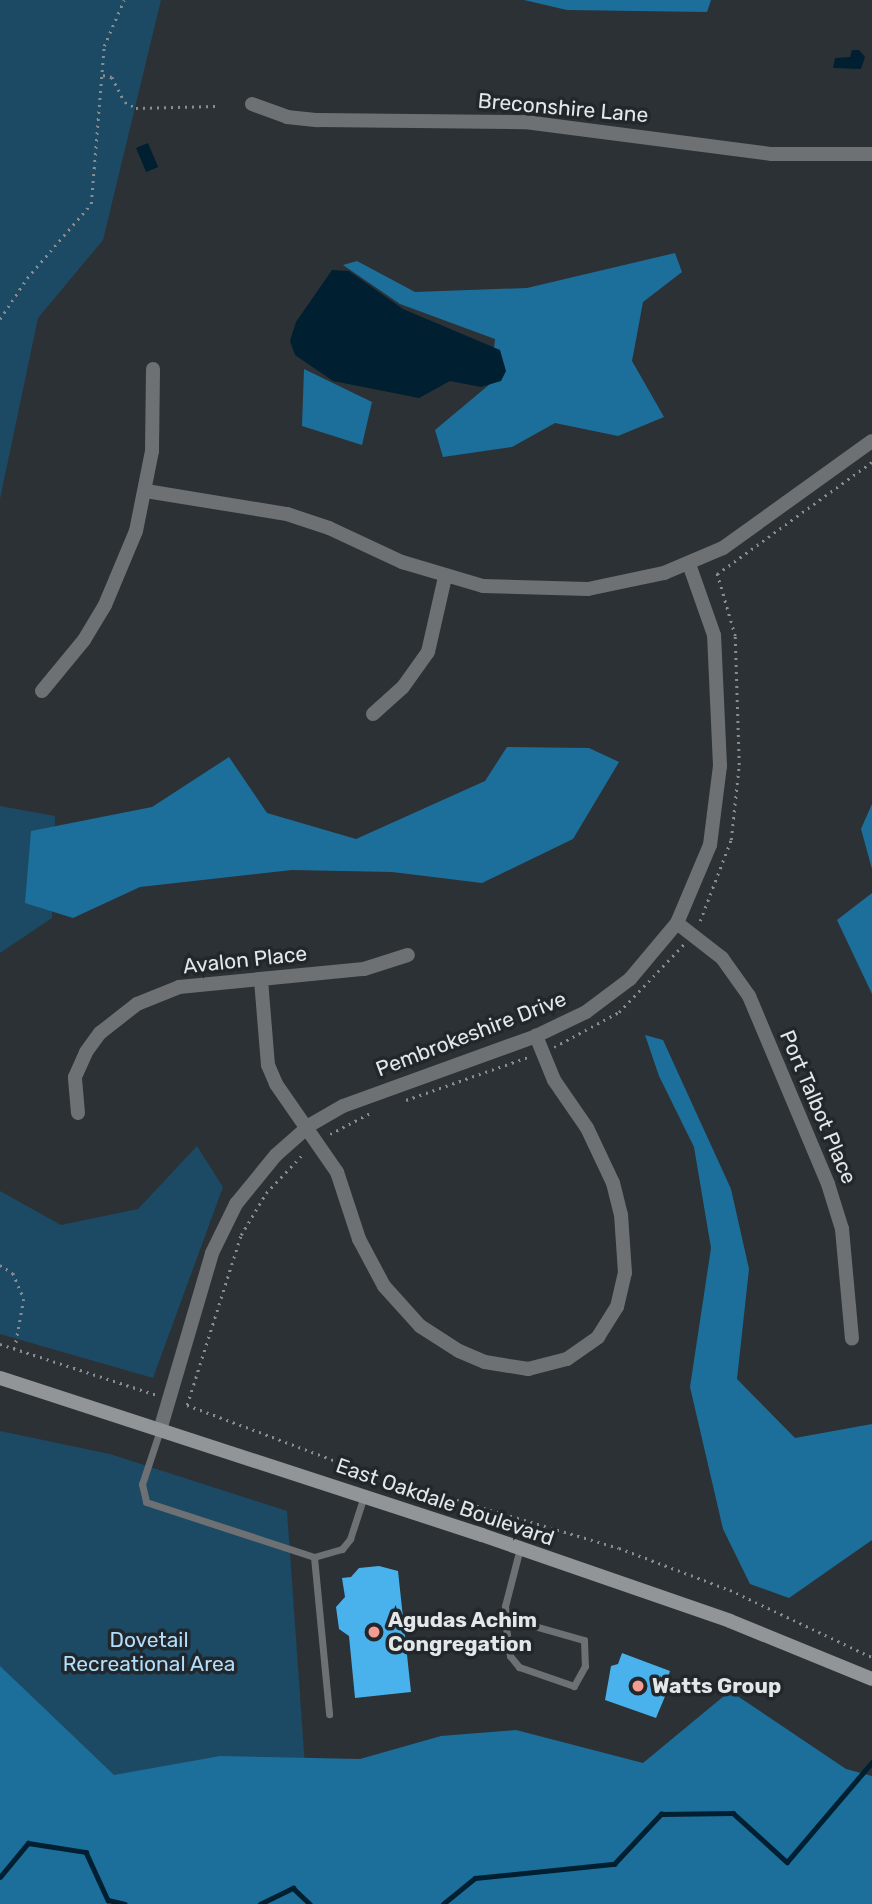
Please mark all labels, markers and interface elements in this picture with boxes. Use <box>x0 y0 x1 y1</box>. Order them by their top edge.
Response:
street label: Breconshire Lane <box>477 88 649 128</box>
street label: Avalon Place <box>182 941 308 979</box>
street label: Pembrokeshire Drive <box>372 986 570 1082</box>
street label: Port Talbot Place <box>774 1026 862 1188</box>
street label: East Oakdale Boulevard <box>333 1453 557 1551</box>
place label: Agudas Achim Congregation <box>388 1607 538 1657</box>
marker: Agudas Achim Congregation <box>366 1624 382 1640</box>
park label: Dovetail Recreational Area <box>62 1627 236 1677</box>
place label: Watts Group <box>652 1673 781 1699</box>
marker: Watts Group <box>630 1678 646 1694</box>

